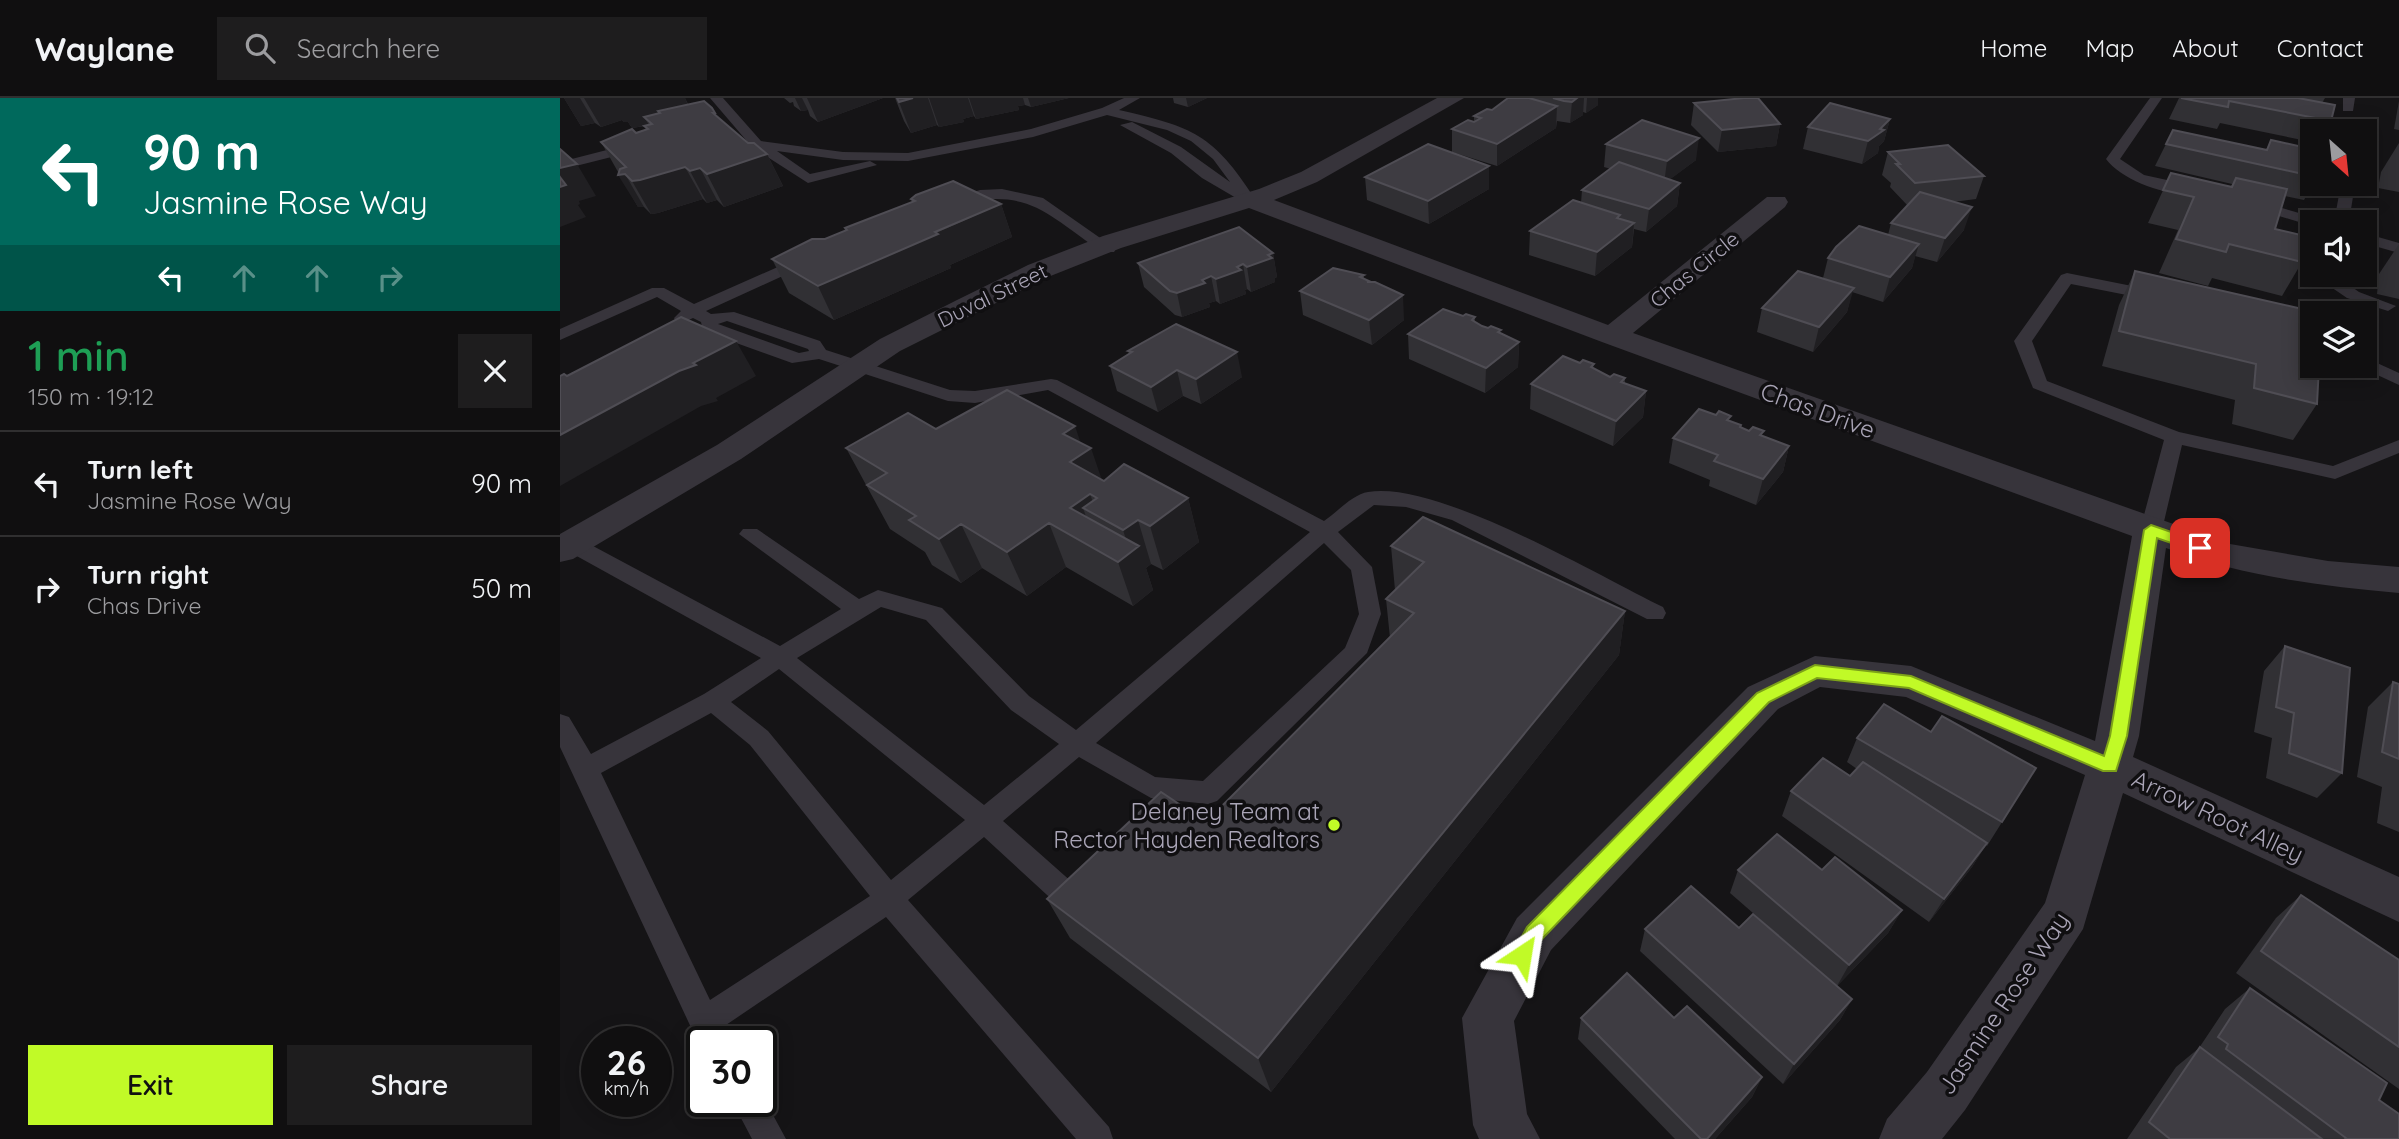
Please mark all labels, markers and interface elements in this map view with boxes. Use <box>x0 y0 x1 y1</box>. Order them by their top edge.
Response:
search box <box>217 17 707 80</box>
text: Waylane <box>35 28 175 69</box>
icon: search <box>241 29 279 67</box>
text: Search here <box>297 32 440 65</box>
text: Home <box>1980 33 2047 63</box>
text: Map <box>2085 33 2134 63</box>
text: About <box>2172 33 2239 63</box>
text: Contact <box>2277 33 2364 63</box>
north arrow <box>2300 119 2376 196</box>
map controls <box>2300 119 2377 378</box>
text: 90 m <box>143 121 260 182</box>
icon: left <box>28 126 119 217</box>
text: Jasmine Rose Way <box>143 182 428 222</box>
button: sound <box>2300 210 2377 287</box>
street label: Chas Circle <box>1644 225 1744 313</box>
street label: Duval Street <box>933 257 1051 333</box>
icon: left <box>152 259 190 297</box>
icon: ahead <box>225 259 263 297</box>
icon: ahead <box>298 259 336 297</box>
icon: right <box>371 259 409 297</box>
button: layers <box>2300 301 2377 378</box>
text: 1 min <box>28 329 129 382</box>
button: close <box>458 334 532 408</box>
street label: Chas Drive <box>1757 375 1879 445</box>
text: 150 m · 19:12 <box>28 382 154 411</box>
text: Turn left <box>87 453 194 486</box>
icon: left <box>28 465 66 503</box>
text: 90 m <box>471 467 532 500</box>
text: Jasmine Rose Way <box>87 486 292 515</box>
pin <box>2170 518 2230 578</box>
icon: arrive <box>2181 529 2219 567</box>
text: Turn right <box>87 558 209 591</box>
icon: right <box>28 570 66 608</box>
text: 50 m <box>472 572 532 605</box>
text: Chas Drive <box>87 591 201 620</box>
street label: Arrow Root Alley <box>2128 763 2308 869</box>
place label: Delaney Team at Rector Hayden Realtors <box>1053 796 1320 854</box>
marker: Delaney Team at Rector Hayden Realtors <box>1326 817 1342 833</box>
street label: Jasmine Rose Way <box>1931 906 2075 1100</box>
position arrow <box>1485 918 1559 992</box>
speed limit sign: 30 <box>686 1026 777 1117</box>
text: 26 <box>607 1040 646 1084</box>
button: Exit <box>28 1045 273 1125</box>
button: Share <box>287 1045 532 1125</box>
text: km/h <box>604 1077 649 1100</box>

